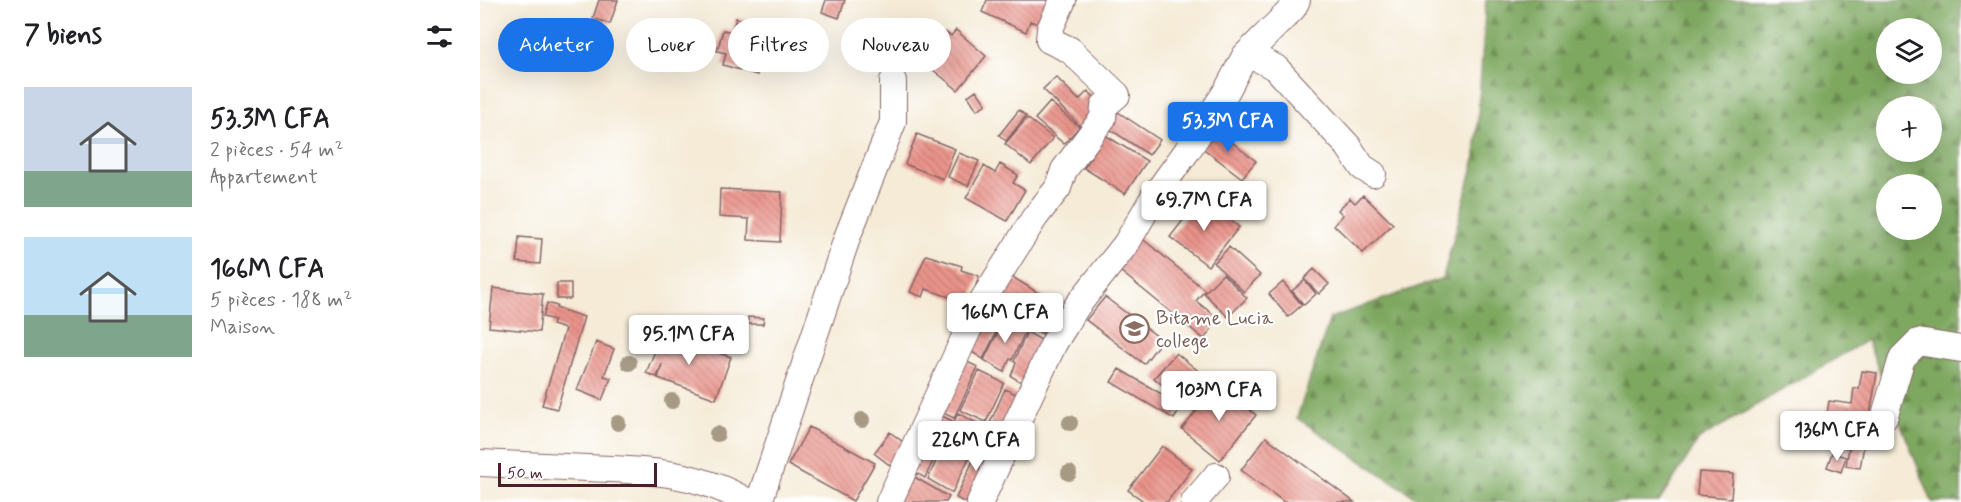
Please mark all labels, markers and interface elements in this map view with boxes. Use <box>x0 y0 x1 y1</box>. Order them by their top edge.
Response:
chip: Acheter <box>498 18 614 72</box>
chip: Louer <box>626 18 716 72</box>
chip: Filtres <box>728 18 829 72</box>
chip: Nouveau <box>841 18 951 72</box>
map controls <box>1876 18 1942 240</box>
button: layers <box>1876 18 1942 84</box>
text: 7 biens <box>24 19 102 53</box>
icon: filters <box>423 20 456 53</box>
button: + <box>1876 96 1942 162</box>
pin: 53.3M CFA <box>1159 102 1297 153</box>
text: 53.3M CFA <box>210 103 330 137</box>
text: 53.3M CFA <box>1182 108 1274 135</box>
icon: home <box>72 111 144 183</box>
text: 2 pièces · 54 m² <box>210 137 343 164</box>
text: Appartement <box>210 164 318 191</box>
button: − <box>1876 174 1942 240</box>
pin: 69.7M CFA <box>1135 181 1273 232</box>
text: 69.7M CFA <box>1155 187 1253 214</box>
text: 166M CFA <box>210 253 325 287</box>
icon: home <box>72 261 144 333</box>
text: 5 pièces · 188 m² <box>210 287 352 314</box>
pin: 166M CFA <box>943 293 1067 344</box>
text: 166M CFA <box>961 299 1049 326</box>
place label: Bitame Lucia college <box>1156 305 1274 355</box>
school or university icon: Bitame Lucia college <box>1119 313 1151 345</box>
text: Maison <box>210 314 275 341</box>
pin: 95.1M CFA <box>620 315 758 366</box>
text: 95.1M CFA <box>643 321 735 348</box>
pin: 103M CFA <box>1157 371 1281 422</box>
text: 103M CFA <box>1175 377 1263 404</box>
pin: 136M CFA <box>1775 411 1899 462</box>
text: 136M CFA <box>1794 417 1880 444</box>
pin: 226M CFA <box>914 421 1038 472</box>
text: 226M CFA <box>932 427 1020 454</box>
scale bar <box>498 460 657 488</box>
text: 50 m <box>507 463 543 484</box>

